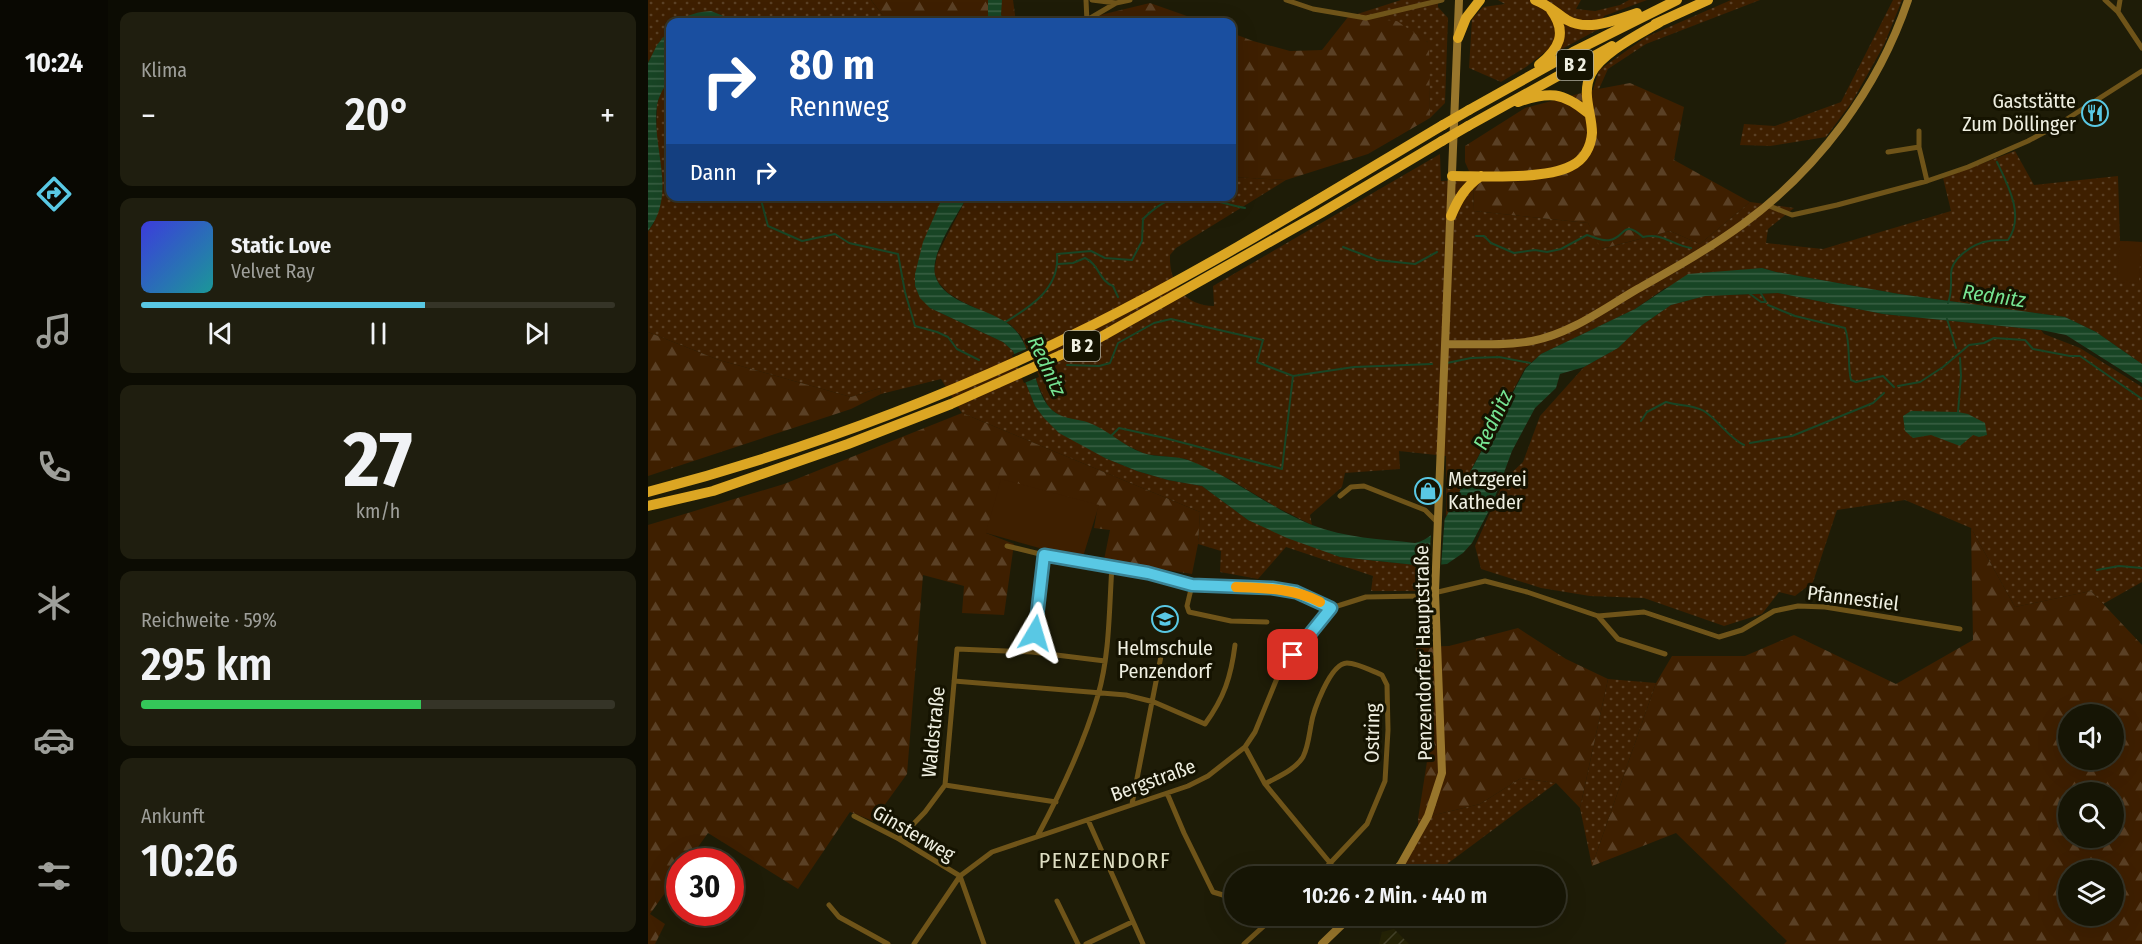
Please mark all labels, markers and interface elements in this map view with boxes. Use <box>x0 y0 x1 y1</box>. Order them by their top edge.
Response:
text: 80 m <box>789 40 875 90</box>
icon: right <box>690 42 768 120</box>
text: 10:24 <box>25 47 83 79</box>
road number: B 2 <box>1557 50 1593 80</box>
text: Klima <box>141 58 187 82</box>
text: 20° <box>345 88 411 142</box>
place label: Gaststätte Zum Döllinger <box>1962 89 2076 136</box>
text: Rennweg <box>789 91 889 123</box>
text: − <box>141 96 156 136</box>
text: + <box>600 96 615 136</box>
restaurant icon: Gaststätte Zum Döllinger <box>2080 98 2110 128</box>
icon: right <box>749 156 782 189</box>
text: Dann <box>690 159 737 186</box>
icon: directions <box>33 173 75 215</box>
text: Static Love <box>231 232 331 259</box>
text: Velvet Ray <box>231 259 315 283</box>
water label: Rednitz <box>1961 279 2028 313</box>
icon: music <box>33 310 75 352</box>
icon: previous <box>204 317 237 350</box>
icon: pause <box>362 317 395 350</box>
icon: next <box>520 317 553 350</box>
road number: B 2 <box>1064 331 1100 361</box>
water label: Rednitz <box>1022 332 1073 401</box>
water label: Rednitz <box>1467 385 1519 454</box>
text: 27 <box>344 413 412 507</box>
icon: phone <box>33 446 75 488</box>
place label: Metzgerei Katheder <box>1448 467 1527 514</box>
shop icon: Metzgerei Katheder <box>1413 476 1443 506</box>
text: km/h <box>356 499 400 523</box>
street label: Penzendorfer Hauptstraße <box>1409 545 1437 761</box>
street label: Pfannestiel <box>1806 580 1900 616</box>
icon: climate <box>33 582 75 624</box>
position arrow <box>1003 601 1067 665</box>
school or university icon: Helmschule Penzendorf <box>1150 604 1180 634</box>
text: Reichweite · 59% <box>141 608 277 632</box>
pin <box>1267 629 1318 680</box>
place label: Helmschule Penzendorf <box>1117 636 1213 683</box>
text: 295 km <box>141 638 273 692</box>
icon: arrive <box>1276 638 1309 671</box>
street label: Waldstraße <box>916 685 950 779</box>
street label: Ostring <box>1359 702 1385 763</box>
map controls <box>2058 704 2124 926</box>
button: sound <box>2058 704 2124 770</box>
icon: car <box>33 719 75 761</box>
street label: Bergstraße <box>1107 754 1199 806</box>
button: search <box>2058 782 2124 848</box>
street label: Ginsterweg <box>869 800 960 866</box>
text: Ankunft <box>141 804 205 828</box>
text: 10:26 <box>141 834 238 888</box>
district label: PENZENDORF <box>1039 847 1171 874</box>
speed limit sign: 30 <box>666 848 744 926</box>
icon: filters <box>33 855 75 897</box>
button: layers <box>2058 860 2124 926</box>
text: 10:26 · 2 Min. · 440 m <box>1303 882 1487 909</box>

